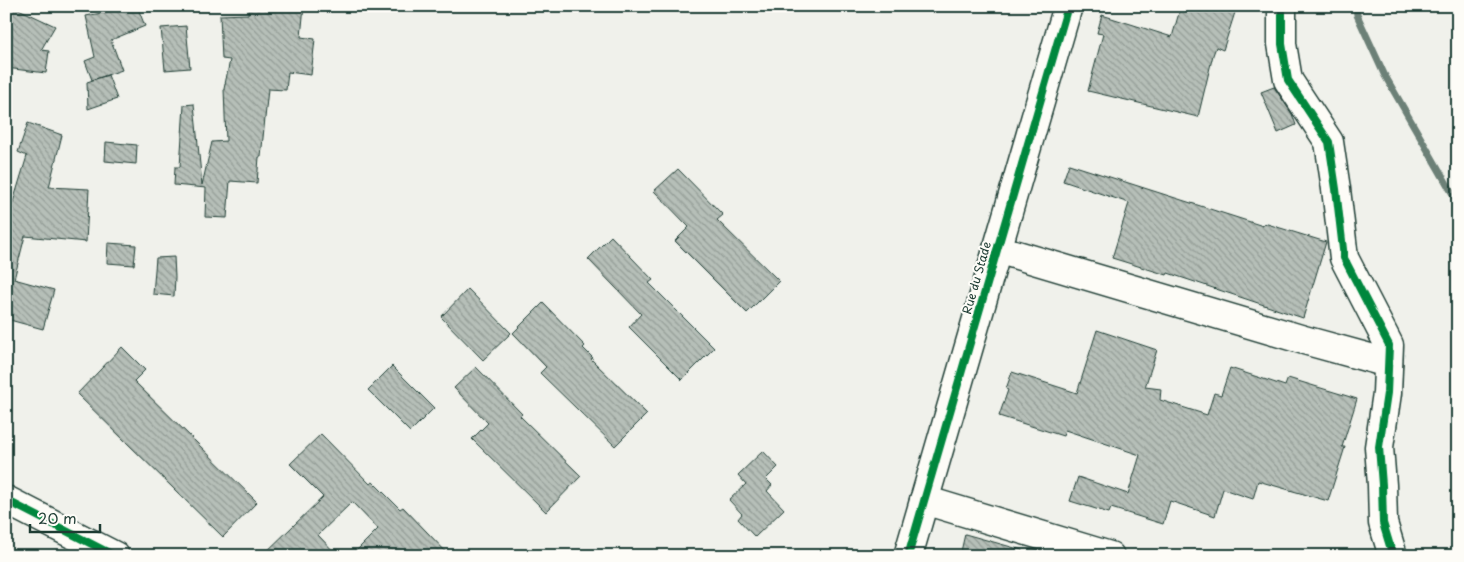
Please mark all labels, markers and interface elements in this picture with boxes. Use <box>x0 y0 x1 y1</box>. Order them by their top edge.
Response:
street label: Rue du Stade <box>957 239 995 316</box>
scale bar <box>30 502 100 534</box>
text: 20 m <box>38 506 77 529</box>

